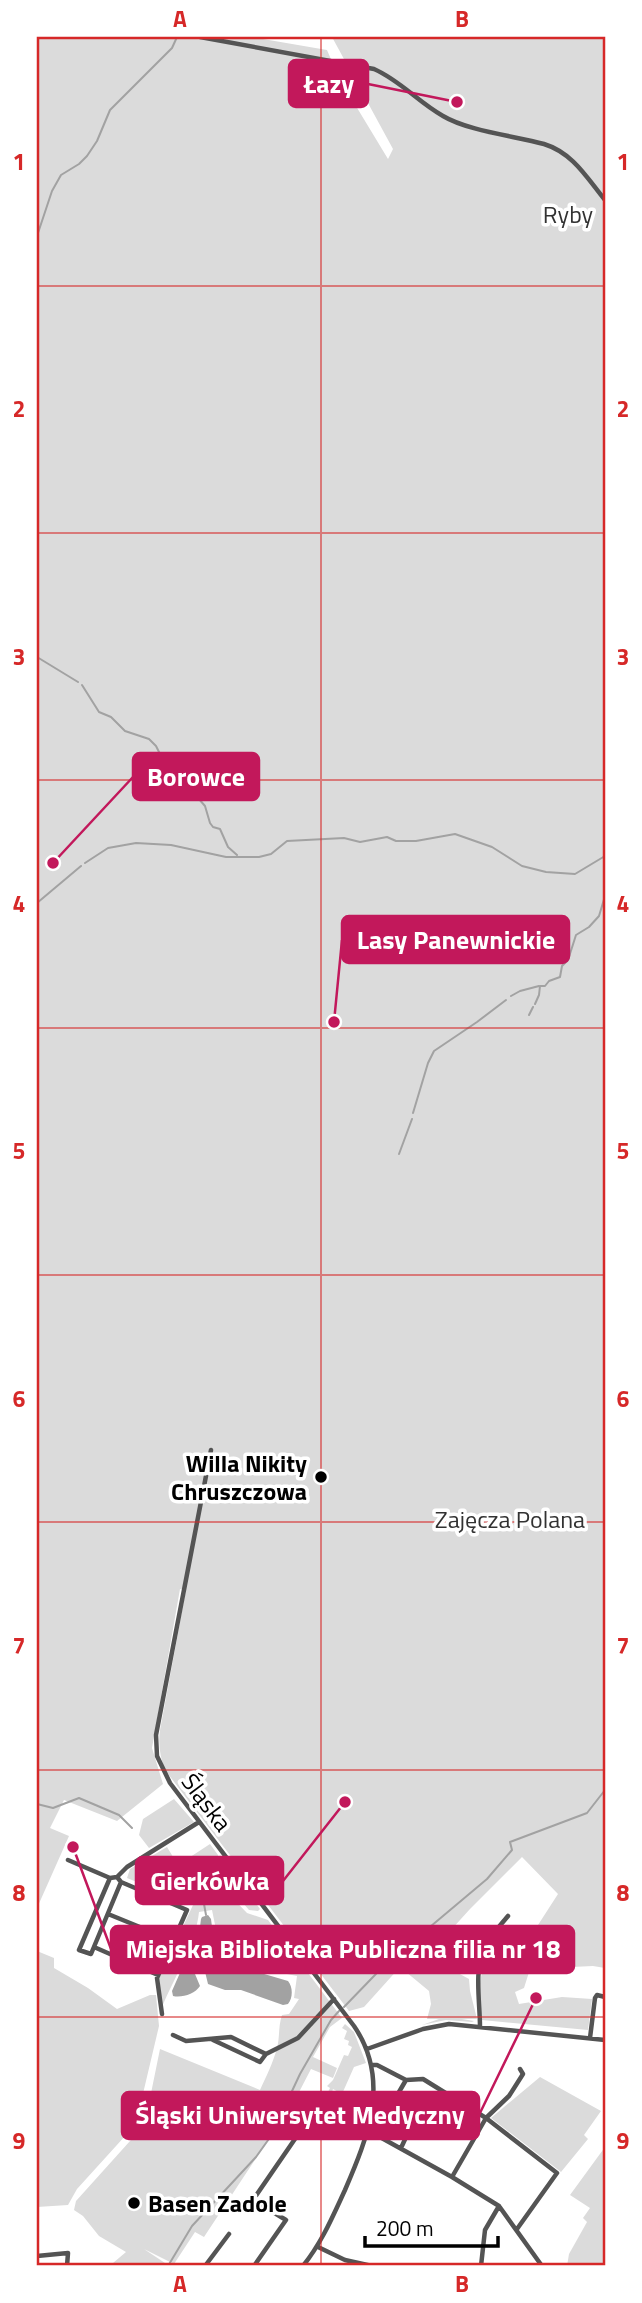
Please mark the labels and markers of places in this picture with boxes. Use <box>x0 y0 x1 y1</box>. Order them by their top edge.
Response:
callout: Łazy <box>289 60 368 107</box>
callout: Borowce <box>133 753 259 800</box>
callout: Lasy Panewnickie <box>342 916 569 963</box>
place label: Willa Nikity Chruszczowa <box>171 1445 307 1509</box>
marker: Willa Nikity Chruszczowa <box>313 1469 329 1485</box>
callout: Gierkówka <box>136 1857 283 1904</box>
callout: Miejska Biblioteka Publiczna filia nr 18 <box>111 1926 574 1973</box>
callout: Śląski Uniwersytet Medyczny <box>122 2092 479 2139</box>
place label: Basen Zadole <box>148 2185 287 2221</box>
marker: Basen Zadole <box>126 2195 142 2211</box>

